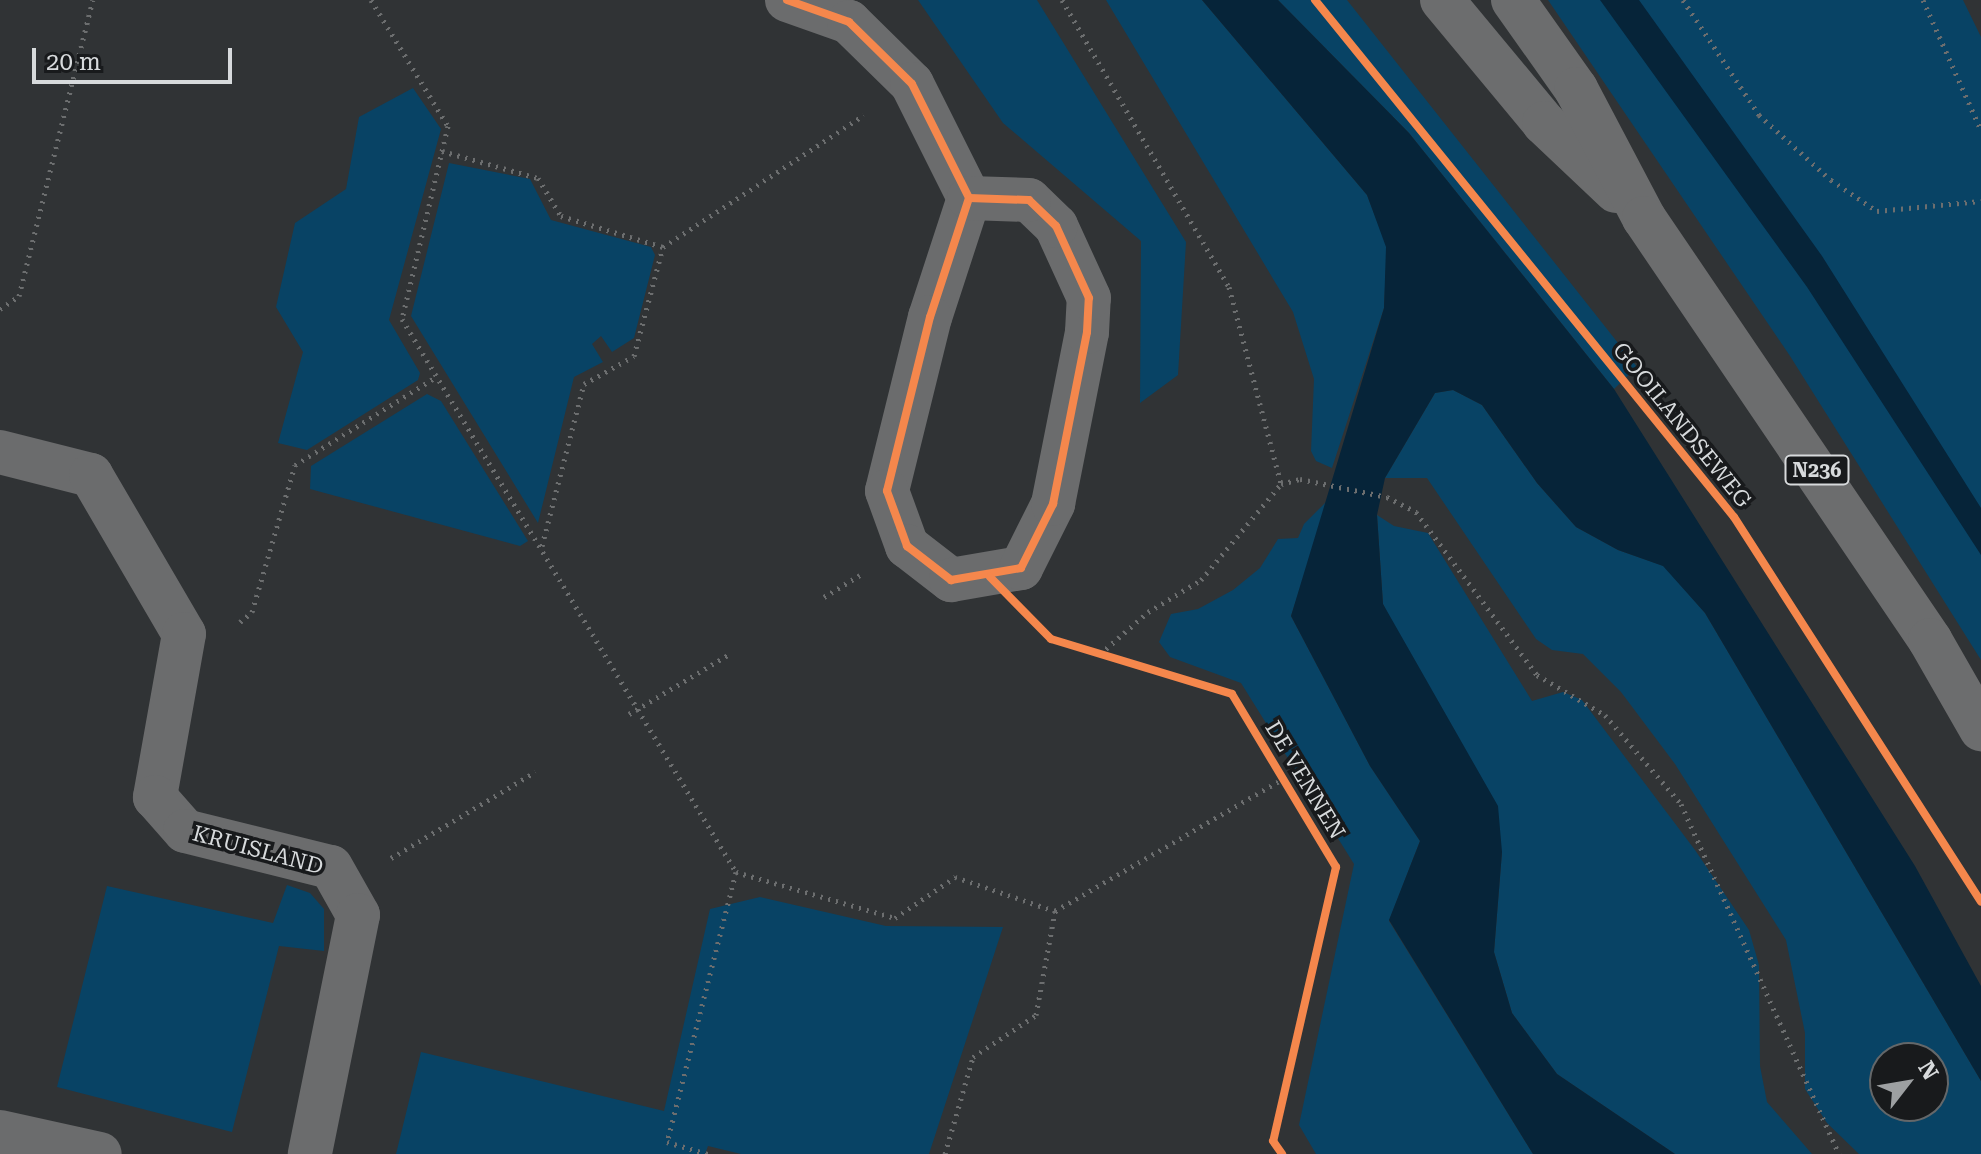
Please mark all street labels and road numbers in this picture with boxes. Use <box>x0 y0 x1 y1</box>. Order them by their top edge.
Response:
street label: GOOILANDSEWEG <box>1607 337 1757 513</box>
road number: N236 <box>1783 454 1851 486</box>
street label: DE VENNEN <box>1259 716 1351 844</box>
street label: KRUISLAND <box>190 820 326 880</box>

